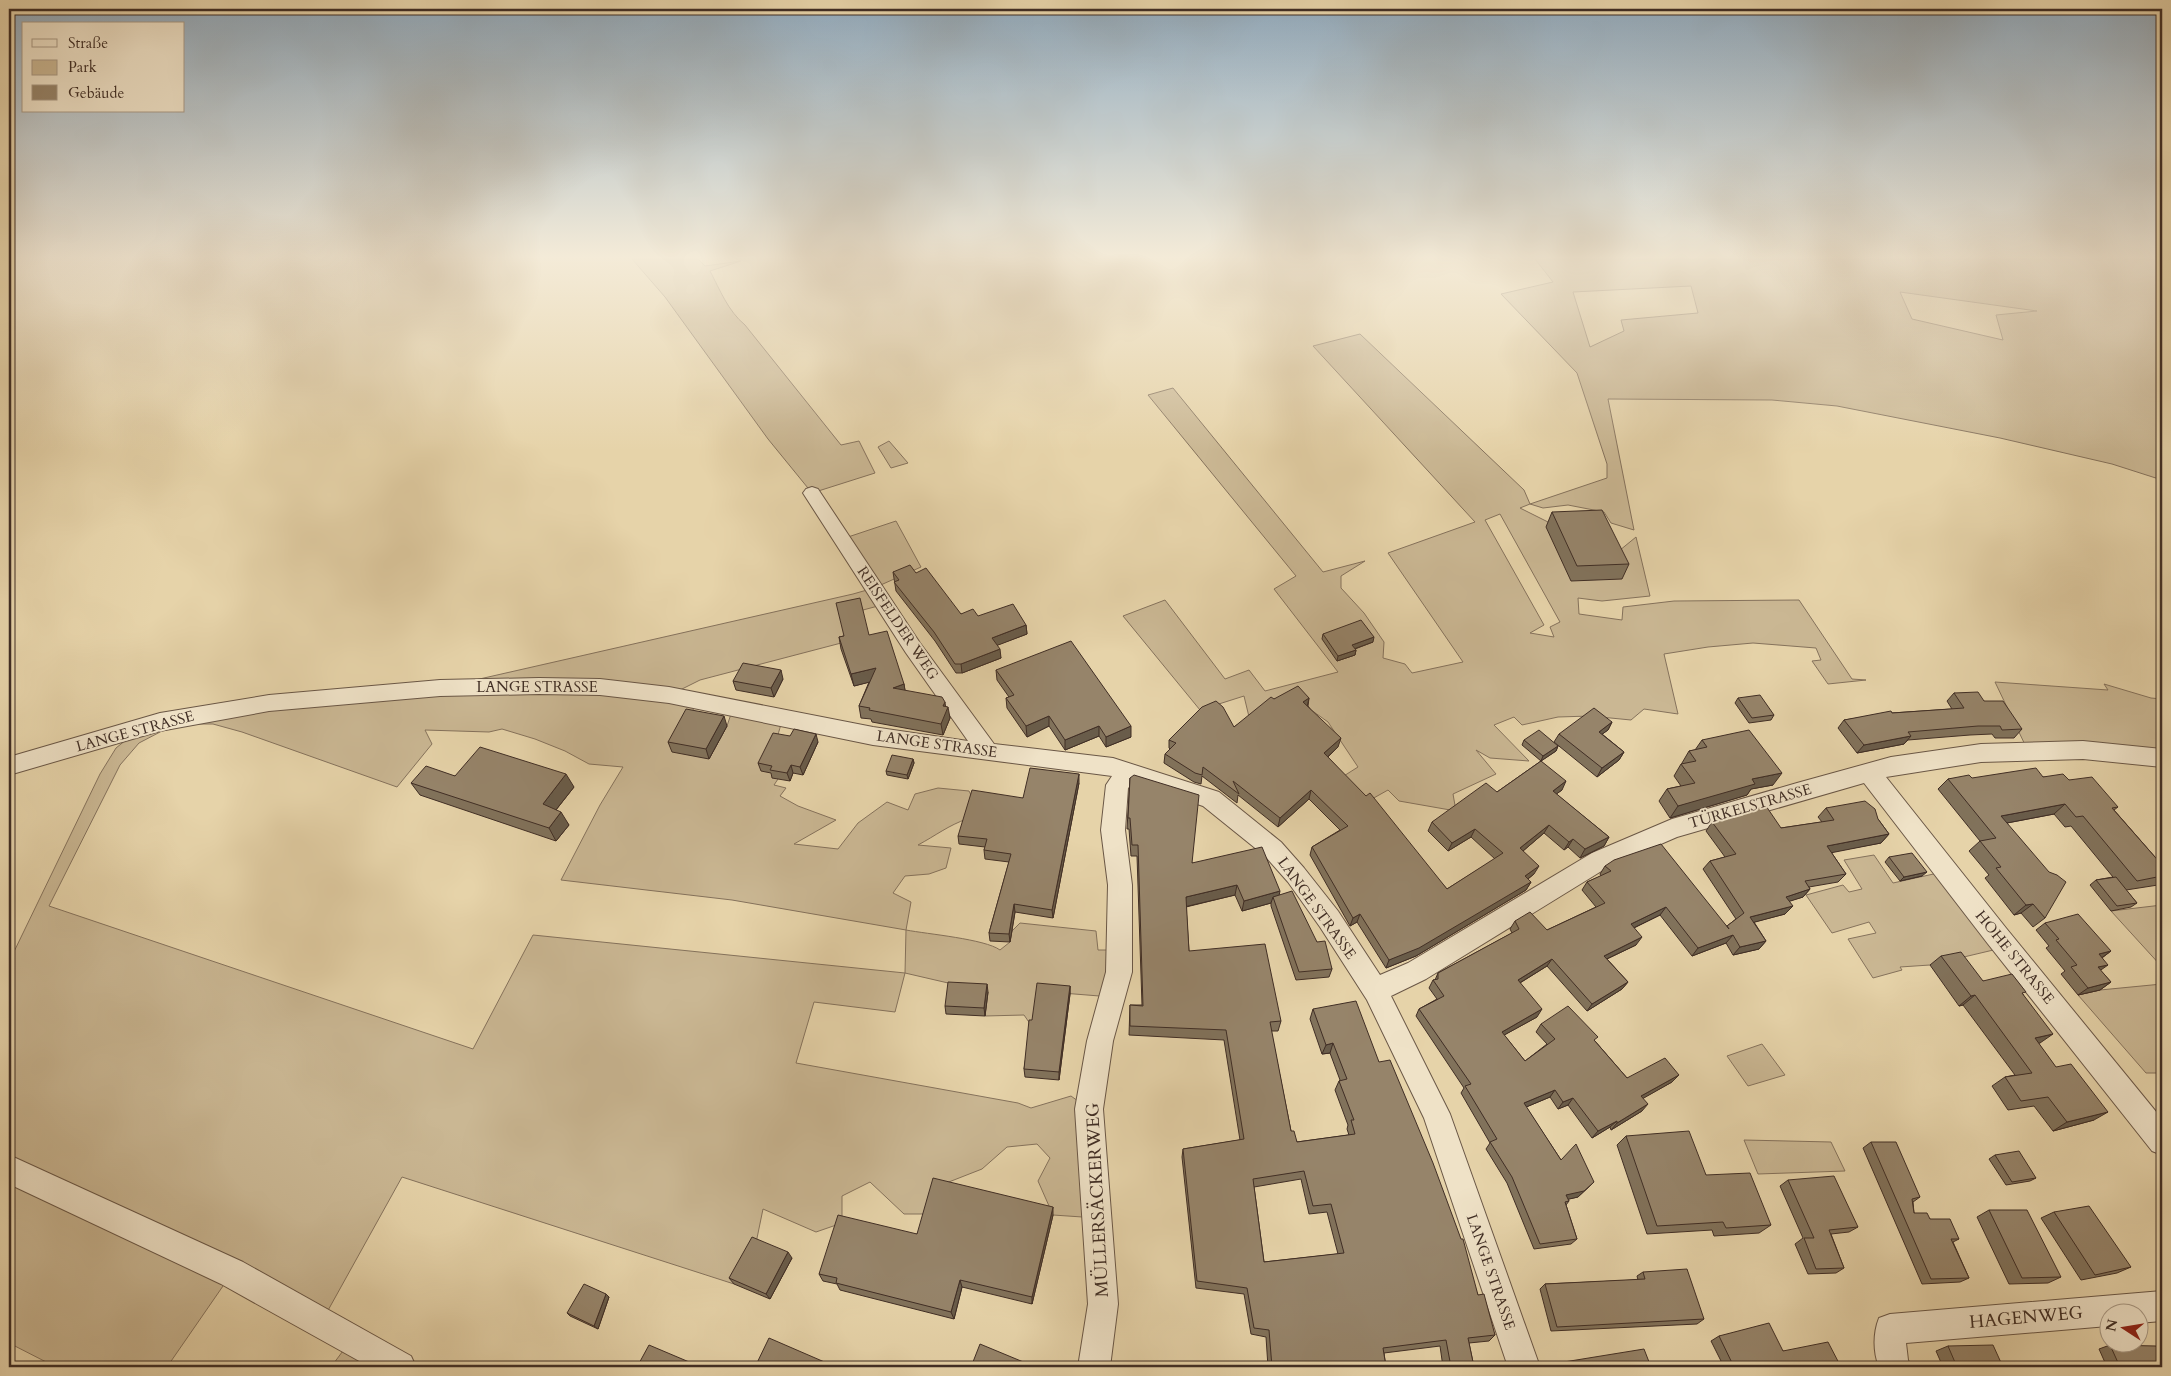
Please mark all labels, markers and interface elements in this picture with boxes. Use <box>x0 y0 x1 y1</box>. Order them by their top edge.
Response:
legend <box>22 22 185 112</box>
text: Straße <box>68 33 108 53</box>
text: Park <box>68 57 97 77</box>
text: Gebäude <box>68 83 125 103</box>
street label: REISFELDER WEG <box>853 562 943 684</box>
street label: LANGE STRASSE <box>476 677 598 697</box>
street label: LANGE STRASSE <box>74 706 196 756</box>
street label: LANGE STRASSE <box>875 726 999 762</box>
street label: TÜRKELSTRASSE <box>1686 779 1814 833</box>
street label: LANGE STRASSE <box>1273 853 1361 963</box>
street label: HOHE STRASSE <box>1971 906 2059 1008</box>
street label: MÜLLERSÄCKERWEG <box>1080 1102 1115 1298</box>
street label: LANGE STRASSE <box>1462 1211 1520 1333</box>
street label: HAGENWEG <box>1968 1300 2084 1335</box>
north arrow <box>2098 1304 2148 1354</box>
text: N <box>2101 1317 2122 1333</box>

